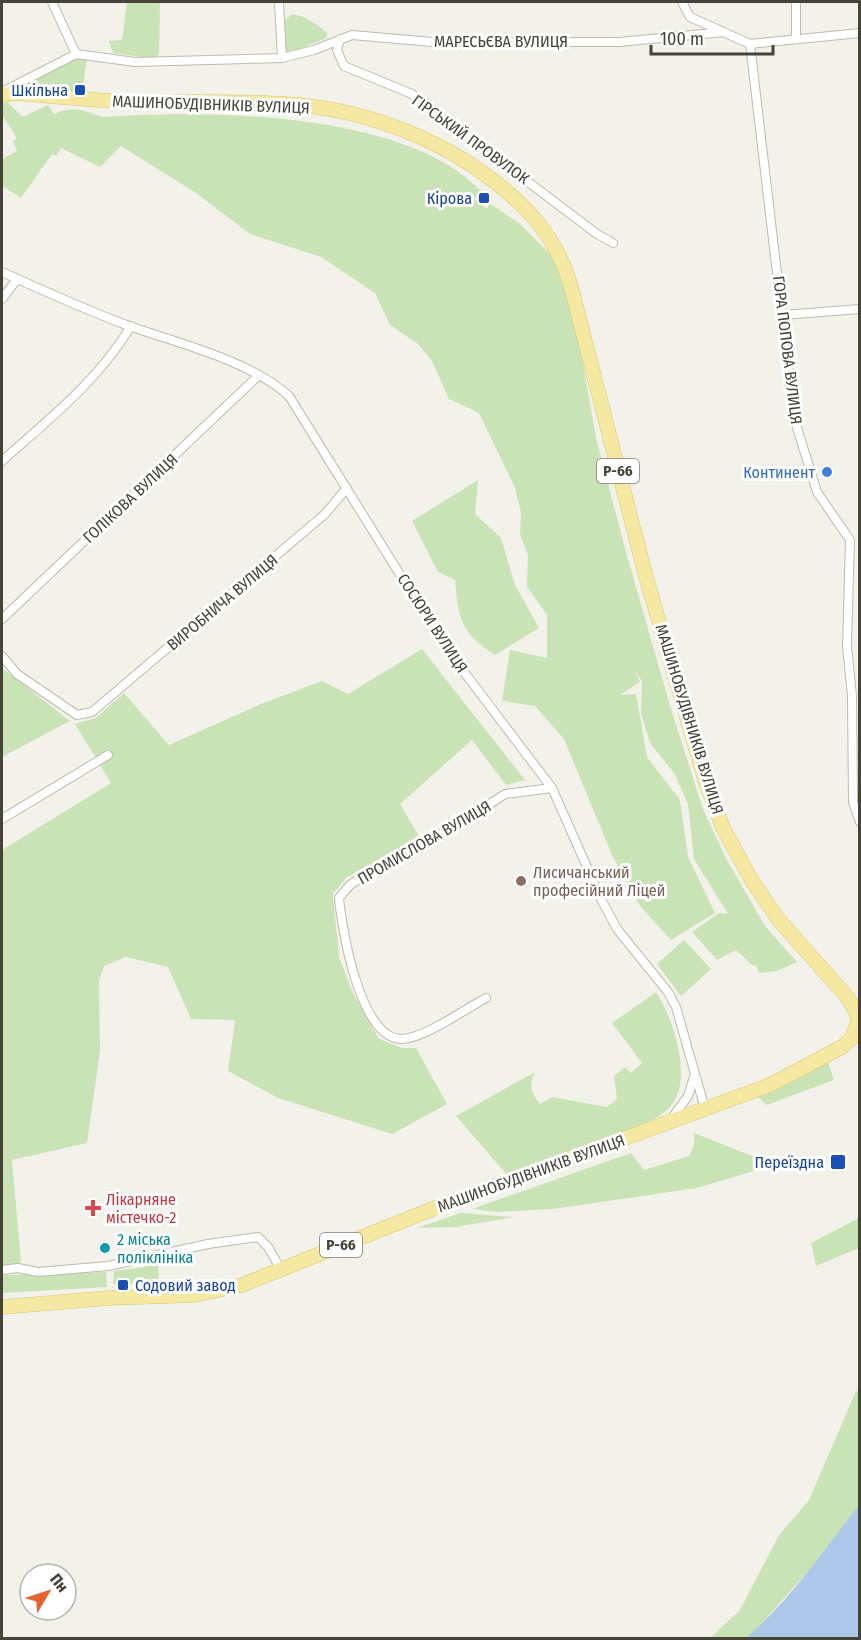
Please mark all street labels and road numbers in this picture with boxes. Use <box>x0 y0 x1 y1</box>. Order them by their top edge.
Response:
street label: МАРЕСЬЄВА ВУЛИЦЯ <box>434 32 568 51</box>
street label: ГІРСЬКИЙ ПРОВУЛОК <box>409 91 533 188</box>
street label: МАШИНОБУДІВНИКІВ ВУЛИЦЯ <box>112 92 310 117</box>
street label: ГОРА ПОПОВА ВУЛИЦЯ <box>769 275 806 425</box>
street label: ГОЛІКОВА ВУЛИЦЯ <box>79 450 182 547</box>
road number: Р-66 <box>597 459 639 483</box>
street label: ВИРОБНИЧА ВУЛИЦЯ <box>163 550 282 654</box>
street label: СОСЮРИ ВУЛИЦЯ <box>394 570 472 676</box>
street label: МАШИНОБУДІВНИКІВ ВУЛИЦЯ <box>652 622 728 817</box>
street label: ПРОМИСЛОВА ВУЛИЦЯ <box>354 796 494 888</box>
street label: МАШИНОБУДІВНИКІВ ВУЛИЦЯ <box>435 1131 627 1216</box>
road number: Р-66 <box>320 1233 362 1257</box>

